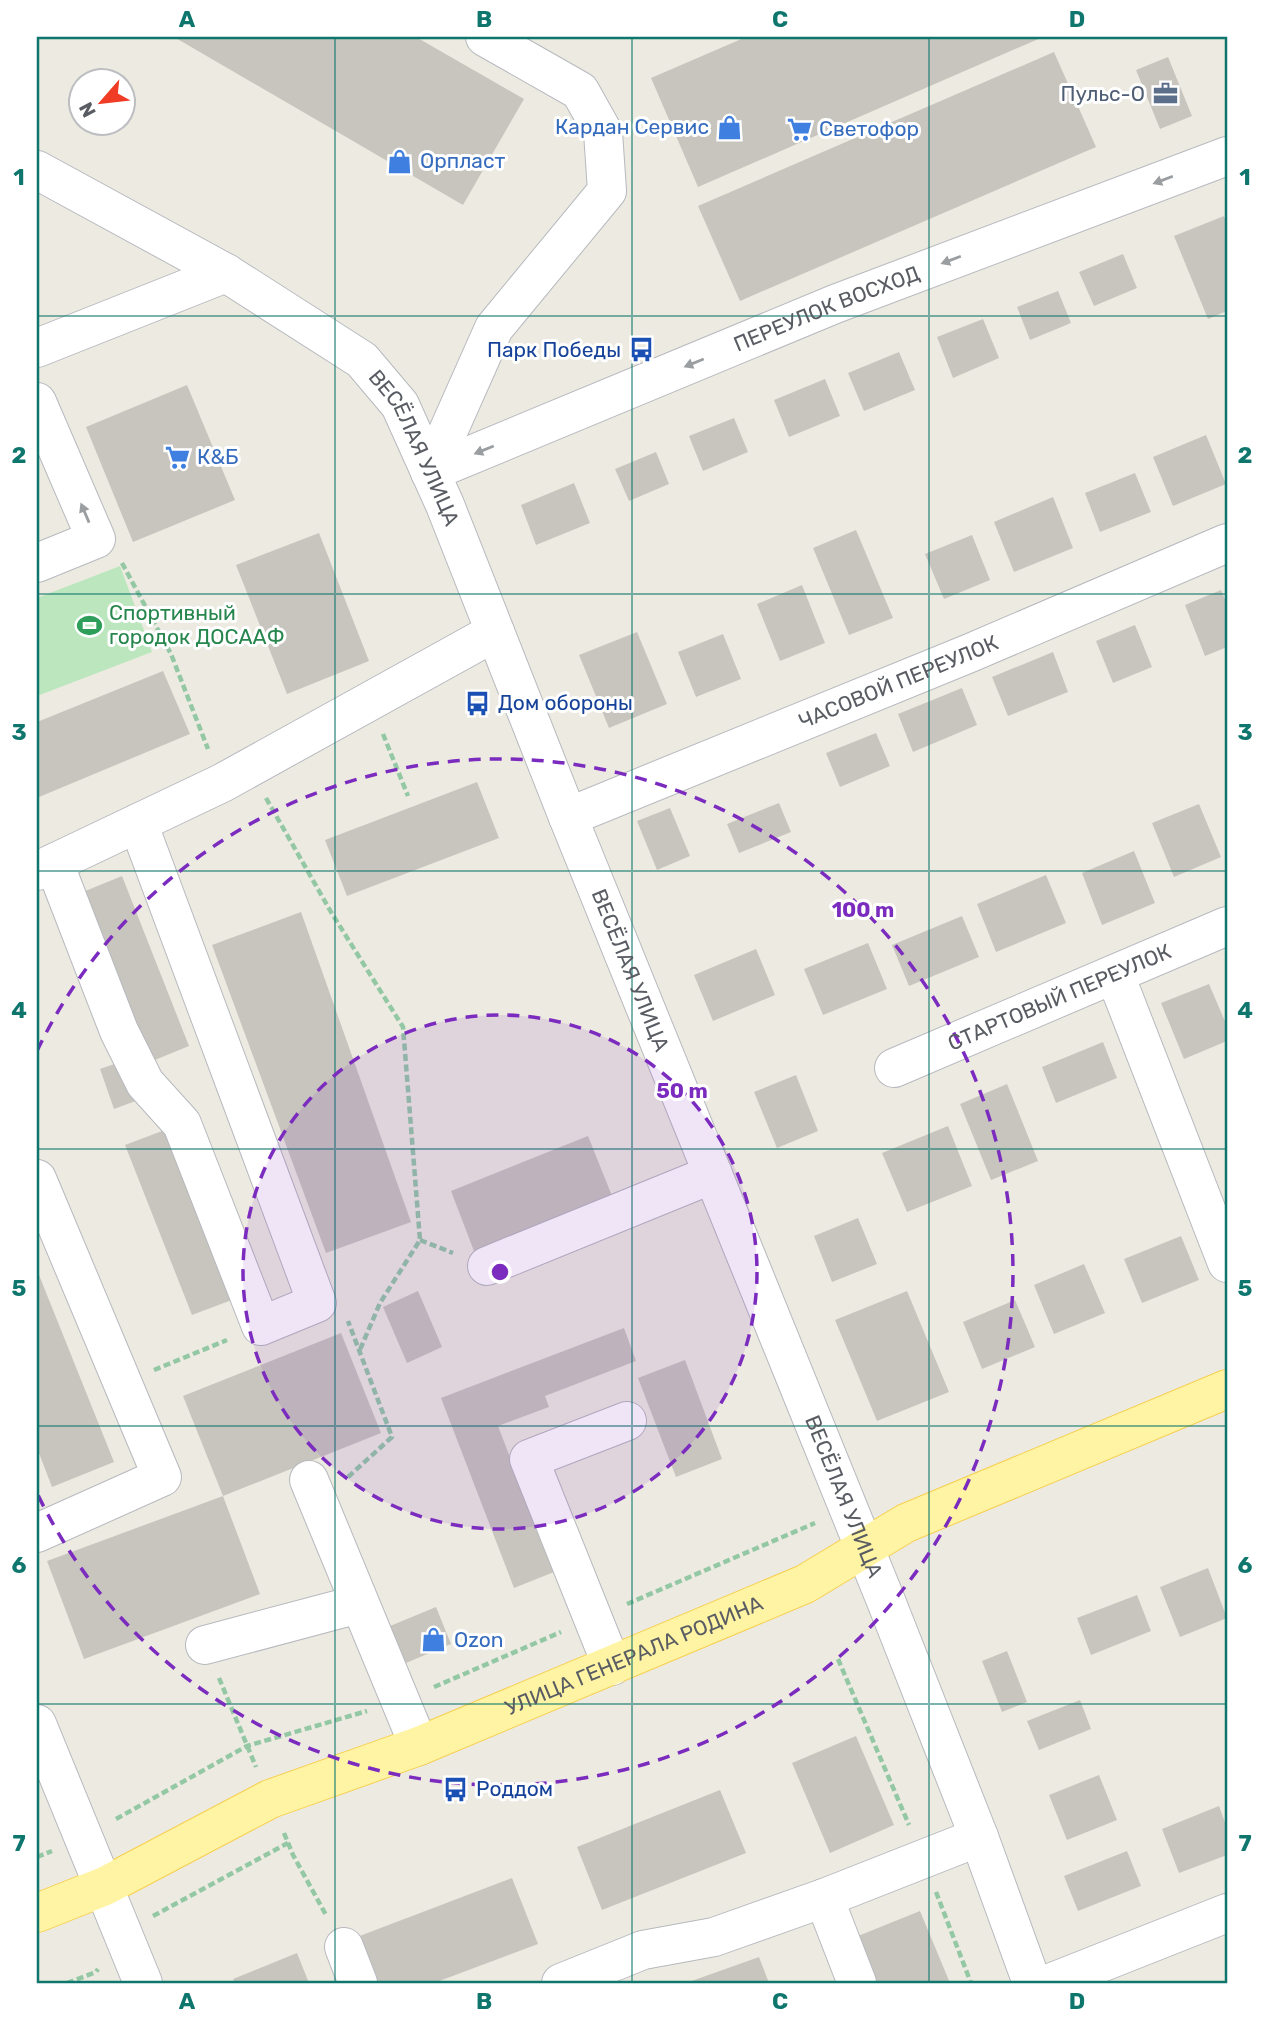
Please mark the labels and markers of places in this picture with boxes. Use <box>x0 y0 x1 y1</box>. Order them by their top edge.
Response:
office icon: Пульс-О <box>1151 80 1179 108</box>
place label: Пульс-О <box>1060 81 1145 106</box>
shop icon: Кардан Сервис <box>715 113 743 141</box>
place label: Кардан Сервис <box>555 114 709 139</box>
supermarket icon: Светофор <box>785 115 813 143</box>
place label: Светофор <box>819 116 919 141</box>
shop icon: Орпласт <box>386 147 414 175</box>
place label: Орпласт <box>420 148 506 173</box>
bus stop icon: Парк Победы <box>627 336 655 364</box>
place label: Парк Победы <box>487 337 621 362</box>
supermarket icon: К&Б <box>163 443 191 471</box>
place label: К&Б <box>197 444 238 469</box>
place label: Спортивный городок ДОСААФ <box>109 600 285 649</box>
sports icon: Спортивный городок ДОСААФ <box>75 611 103 639</box>
bus stop icon: Дом обороны <box>464 689 492 717</box>
place label: Дом обороны <box>498 690 633 715</box>
centre of rings <box>488 1260 512 1284</box>
shop icon: Ozon <box>420 1626 448 1654</box>
place label: Ozon <box>454 1627 504 1652</box>
bus stop icon: Роддом <box>442 1775 470 1803</box>
place label: Роддом <box>476 1776 553 1801</box>

